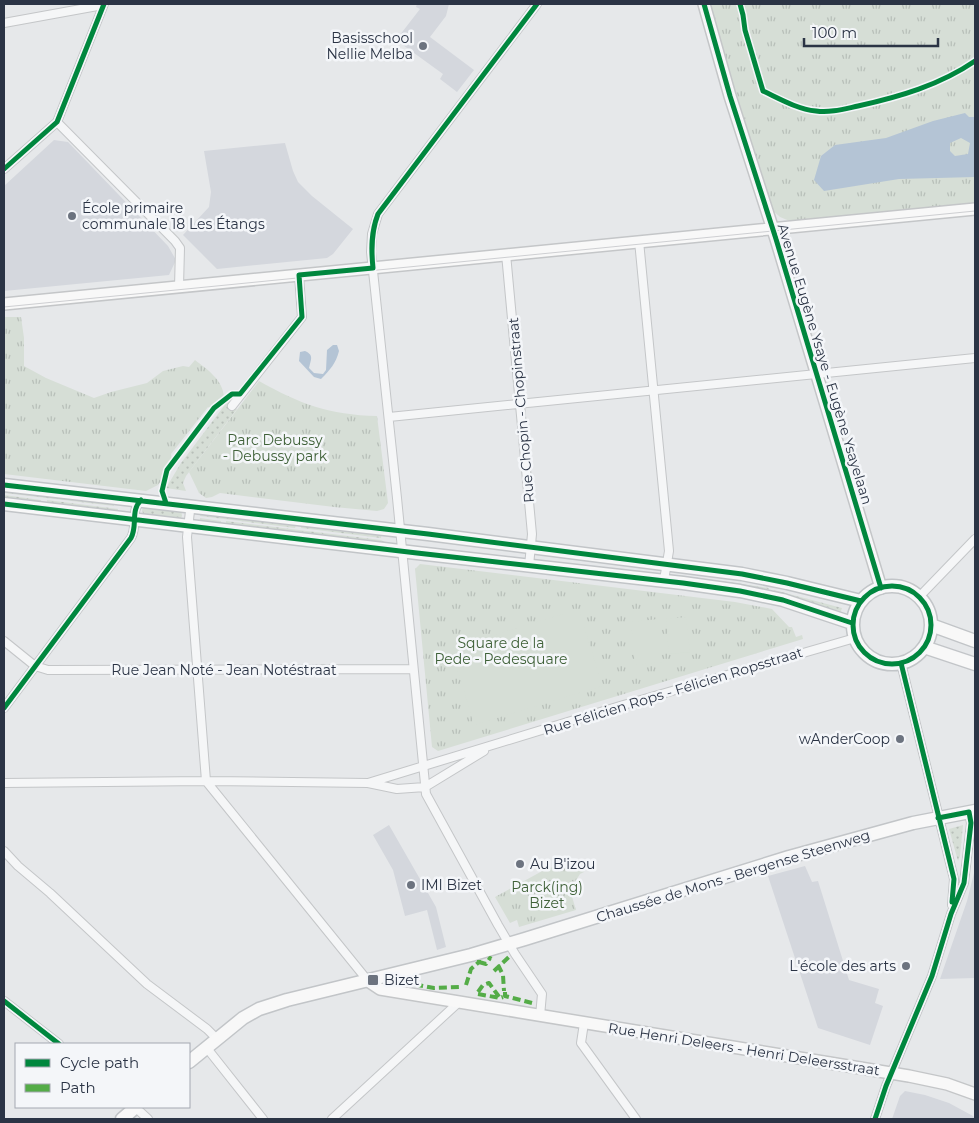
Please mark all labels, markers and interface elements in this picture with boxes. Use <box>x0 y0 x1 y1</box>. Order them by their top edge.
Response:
scale bar <box>804 15 938 47</box>
text: 100 m <box>812 23 857 42</box>
place label: Basisschool Nellie Melba <box>326 29 413 63</box>
marker: Basisschool Nellie Melba <box>417 40 429 52</box>
place label: École primaire communale 18 Les Étangs <box>82 199 265 233</box>
marker: École primaire communale 18 Les Étangs <box>66 210 78 222</box>
street label: Avenue Eugène Ysaye - Eugène Ysayelaan <box>774 221 876 507</box>
street label: Rue Chopin - Chopinstraat <box>504 316 538 503</box>
park label: Parc Debussy - Debussy park <box>223 431 328 465</box>
park label: Square de la Pede - Pedesquare <box>434 634 568 668</box>
street label: Rue Félicien Rops - Félicien Ropsstraat <box>541 643 805 739</box>
street label: Rue Jean Noté - Jean Notéstraat <box>111 661 337 679</box>
place label: wAnderCoop <box>799 730 890 748</box>
marker: wAnderCoop <box>894 733 906 745</box>
street label: Chaussée de Mons - Bergense Steenweg <box>594 826 872 926</box>
place label: Au B'izou <box>530 855 595 873</box>
marker: Au B'izou <box>514 858 526 870</box>
place label: IMI Bizet <box>421 876 482 894</box>
park label: Parck(ing) Bizet <box>511 878 583 912</box>
marker: IMI Bizet <box>405 879 417 891</box>
place label: L'école des arts <box>789 957 896 975</box>
marker: L'école des arts <box>900 960 912 972</box>
place label: Bizet <box>384 971 420 989</box>
marker: Bizet <box>366 973 380 987</box>
street label: Rue Henri Deleers - Henri Deleersstraat <box>607 1019 881 1079</box>
legend <box>15 1043 190 1108</box>
text: Cycle path <box>60 1053 139 1072</box>
text: Path <box>60 1078 96 1097</box>

